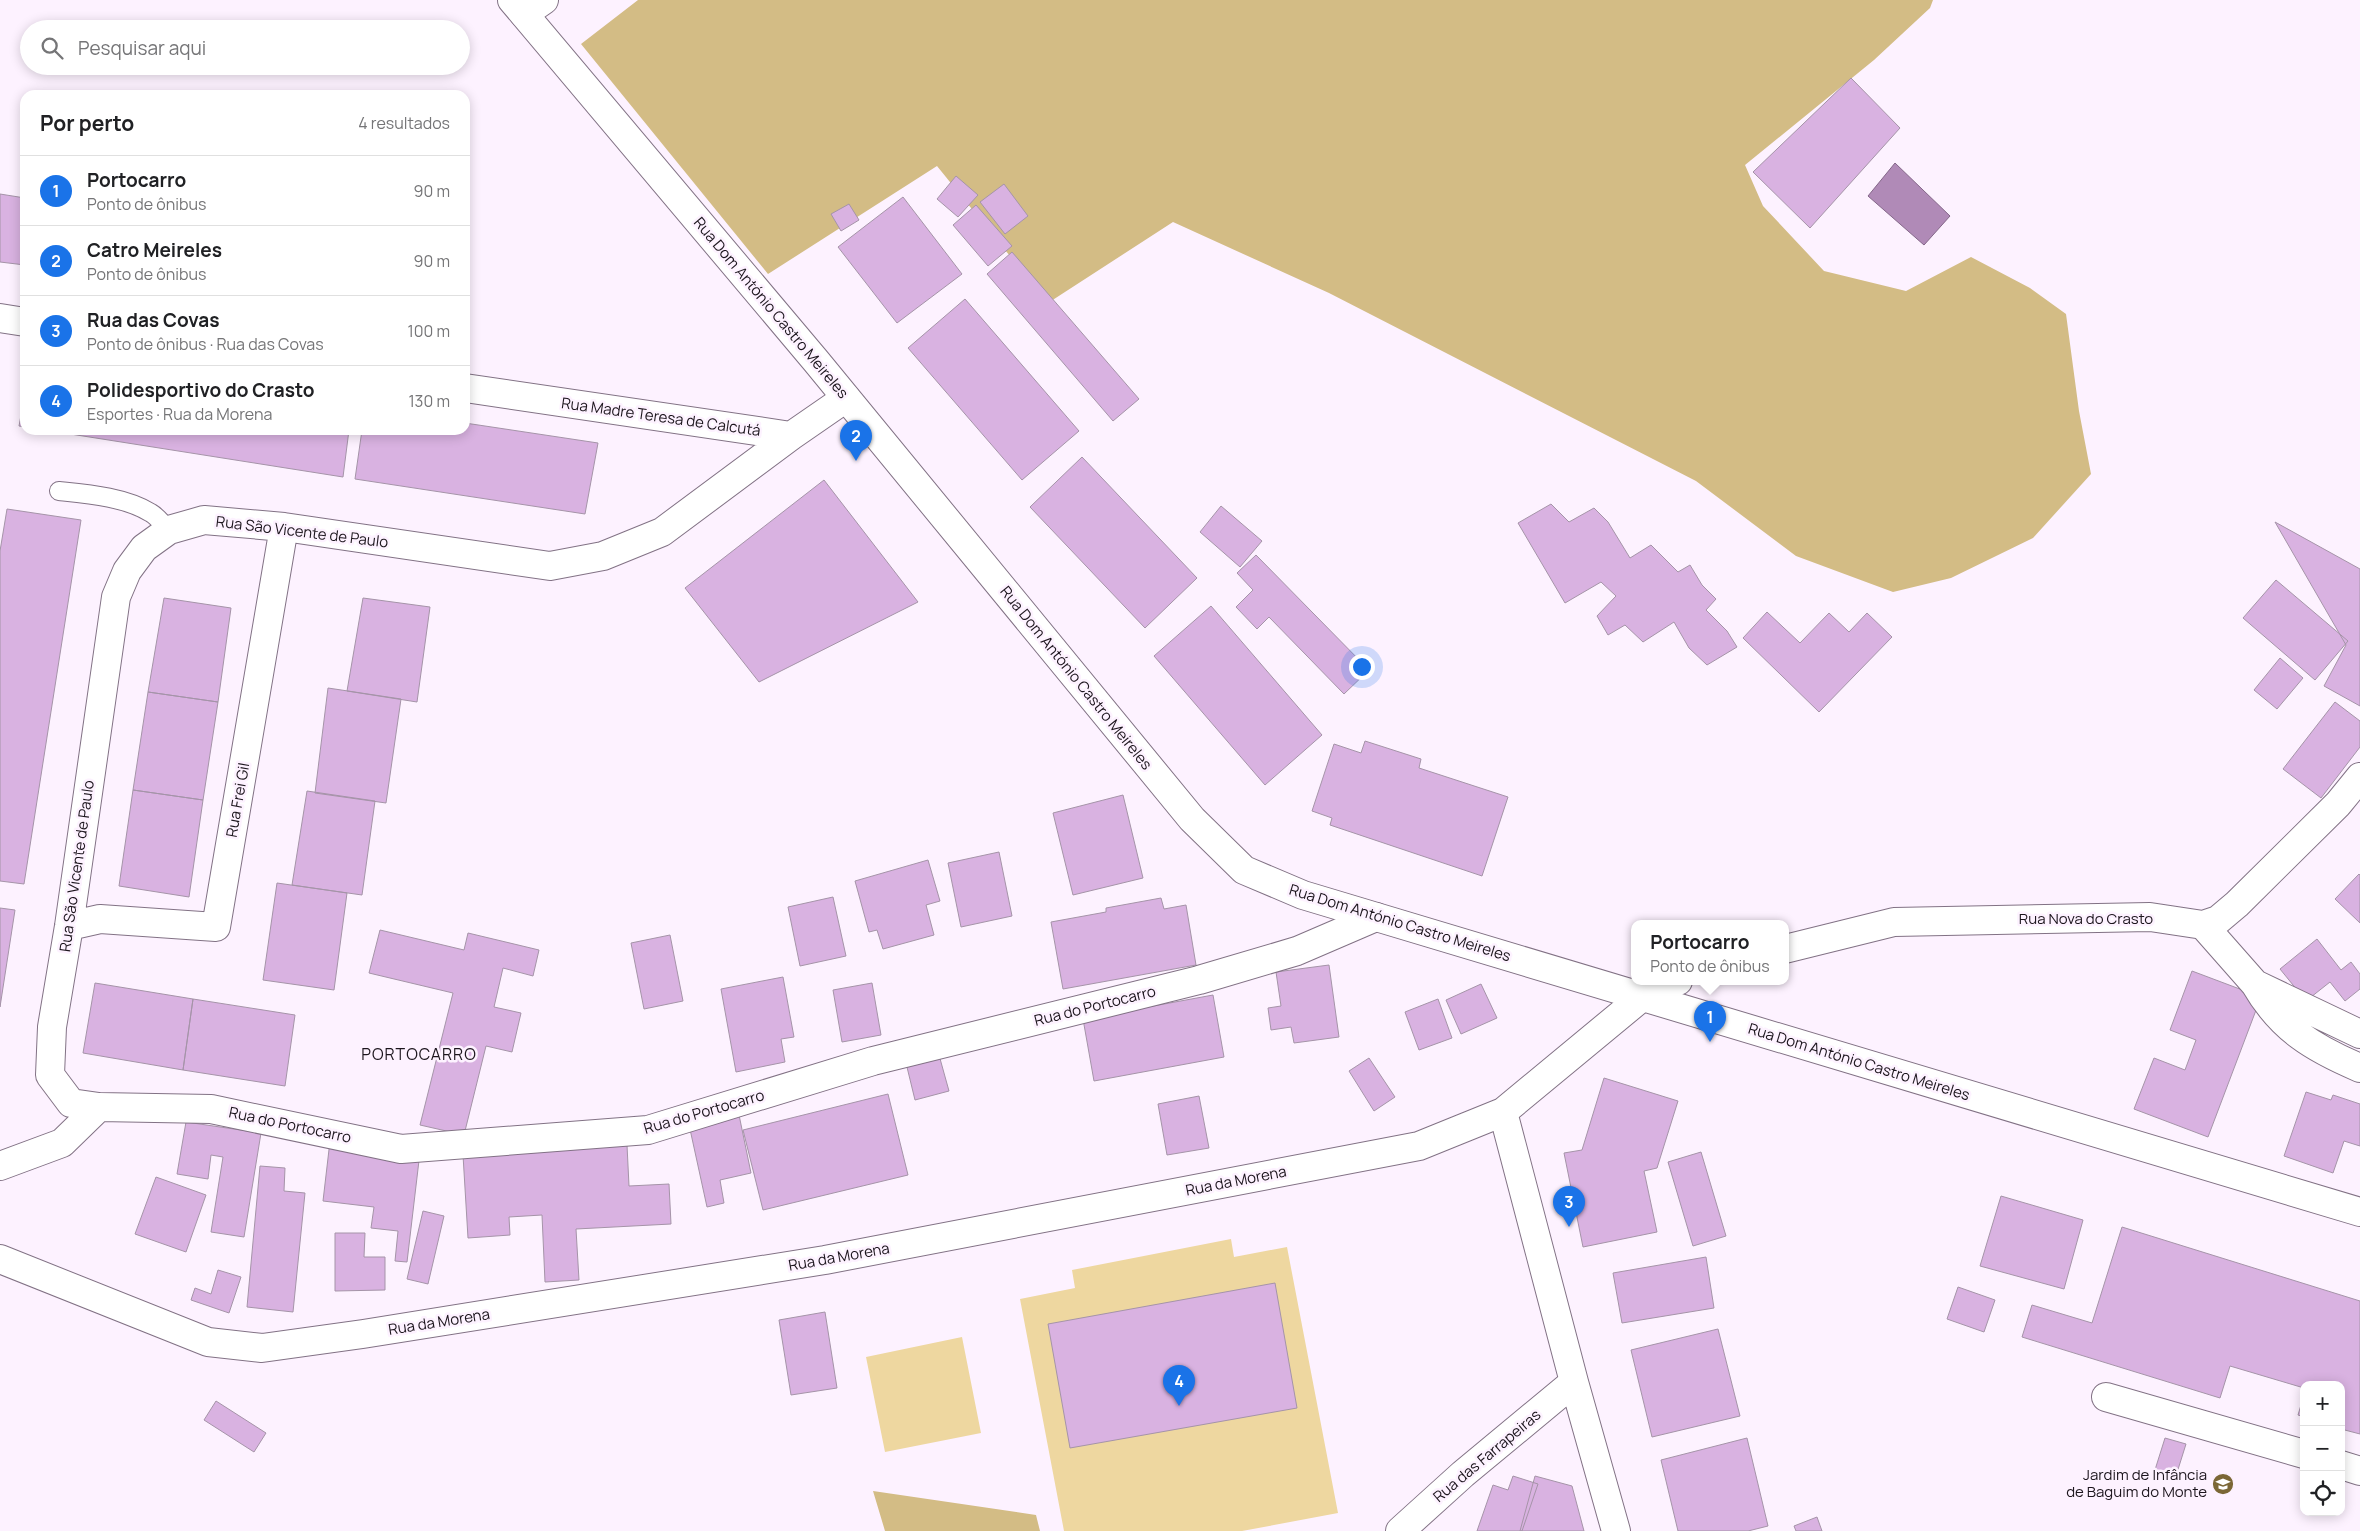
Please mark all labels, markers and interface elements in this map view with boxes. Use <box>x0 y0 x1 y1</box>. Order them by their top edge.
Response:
search box <box>20 20 470 75</box>
icon: search <box>38 34 66 62</box>
text: Pesquisar aqui <box>78 35 206 61</box>
text: Por perto <box>40 109 134 137</box>
text: 4 resultados <box>358 112 450 134</box>
text: Portocarro <box>87 167 186 193</box>
text: 1 <box>52 180 60 202</box>
text: 90 m <box>414 180 450 202</box>
text: Ponto de ônibus <box>87 193 206 215</box>
street label: Rua Dom António Castro Meireles <box>689 213 854 403</box>
text: Catro Meireles <box>87 237 222 263</box>
text: 2 <box>51 250 61 272</box>
text: 90 m <box>414 250 450 272</box>
text: Ponto de ônibus <box>87 263 206 285</box>
text: Rua das Covas <box>87 307 220 333</box>
text: 3 <box>51 320 61 342</box>
text: 100 m <box>407 320 450 342</box>
text: Ponto de ônibus · Rua das Covas <box>87 333 324 355</box>
text: Polidesportivo do Crasto <box>87 377 314 403</box>
text: 4 <box>51 390 61 412</box>
text: 130 m <box>408 390 450 412</box>
street label: Rua Madre Teresa de Calcutá <box>560 392 762 441</box>
text: Esportes · Rua da Morena <box>87 403 272 425</box>
pin: 2 <box>840 420 872 461</box>
street label: Rua São Vicente de Paulo <box>215 511 390 553</box>
street label: Rua Dom António Castro Meireles <box>996 581 1157 774</box>
your location <box>1349 654 1375 680</box>
street label: Rua Frei Gil <box>221 761 254 839</box>
street label: Rua São Vicente de Paulo <box>54 778 99 953</box>
street label: Rua Dom António Castro Meireles <box>1287 879 1514 966</box>
street label: Rua Nova do Crasto <box>2019 908 2153 929</box>
popup <box>1631 920 1789 985</box>
text: Portocarro <box>1650 929 1749 955</box>
text: Ponto de ônibus <box>1650 955 1770 977</box>
street label: Rua do Portocarro <box>1032 980 1158 1031</box>
pin: 1 <box>1694 1001 1726 1042</box>
street label: Rua Dom António Castro Meireles <box>1746 1018 1973 1105</box>
district label: PORTOCARRO <box>361 1043 477 1065</box>
street label: Rua do Portocarro <box>641 1084 767 1139</box>
street label: Rua do Portocarro <box>227 1101 353 1148</box>
street label: Rua da Morena <box>1184 1160 1288 1201</box>
pin: 3 <box>1553 1186 1585 1227</box>
street label: Rua da Morena <box>787 1237 891 1276</box>
street label: Rua da Morena <box>387 1303 491 1340</box>
pin: 4 <box>1163 1365 1195 1406</box>
map controls <box>2300 1381 2345 1516</box>
button: + <box>2300 1381 2345 1426</box>
street label: Rua das Farrapeiras <box>1428 1404 1545 1507</box>
button: − <box>2300 1426 2345 1471</box>
place label: Jardim de Infância de Baguim do Monte <box>2066 1464 2207 1502</box>
button: locate <box>2300 1471 2345 1516</box>
school or university icon: Jardim de Infância de Baguim do Monte <box>2211 1472 2235 1496</box>

